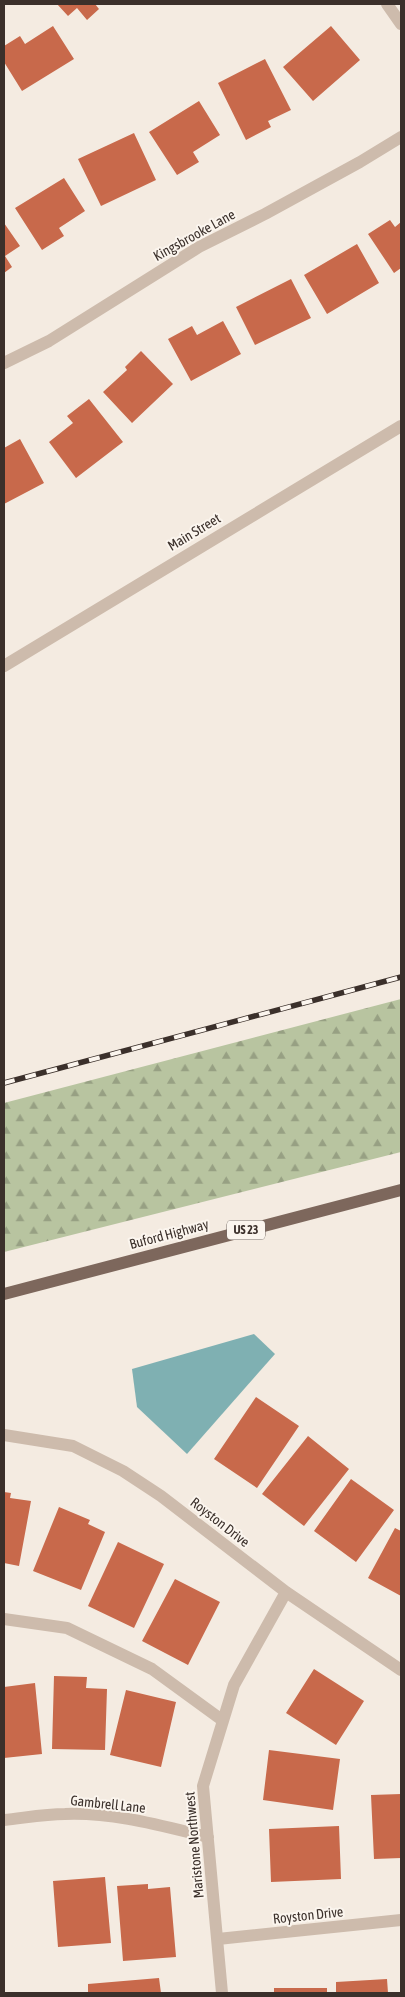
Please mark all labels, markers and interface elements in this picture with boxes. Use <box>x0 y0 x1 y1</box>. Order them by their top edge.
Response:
street label: Kingsbrooke Lane <box>150 206 238 264</box>
street label: Main Street <box>165 510 223 554</box>
street label: Buford Highway <box>128 1216 211 1252</box>
road number: US 23 <box>227 1220 265 1240</box>
street label: Royston Drive <box>187 1494 253 1550</box>
street label: Maristone Northwest <box>181 1791 207 1899</box>
street label: Gambrell Lane <box>70 1792 146 1816</box>
street label: Royston Drive <box>272 1903 344 1927</box>

